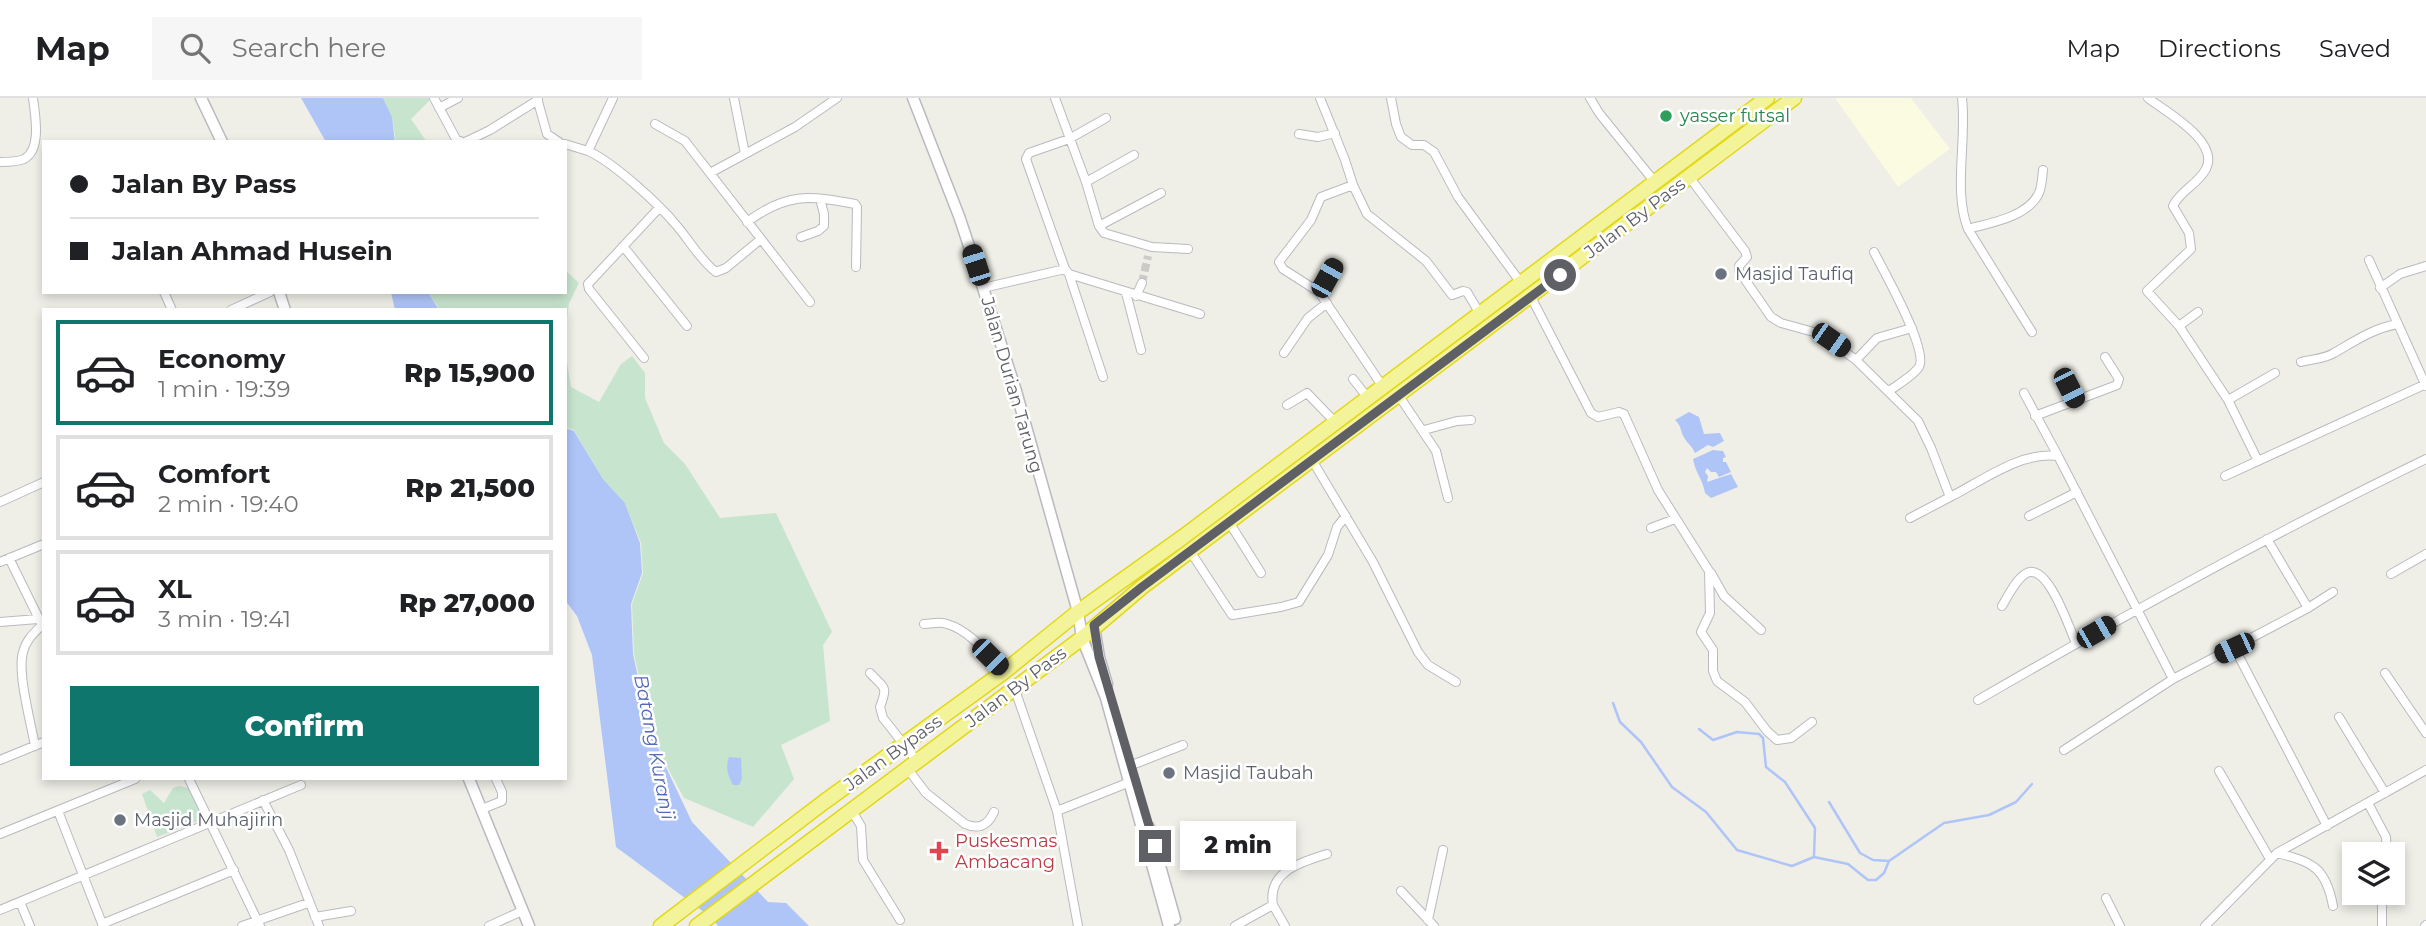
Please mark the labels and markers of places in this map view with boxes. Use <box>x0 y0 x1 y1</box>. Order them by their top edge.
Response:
place label: yasser futsal <box>1679 105 1790 127</box>
marker: yasser futsal <box>1658 108 1674 124</box>
place label: Masjid Taufiq <box>1735 263 1854 285</box>
marker: Masjid Taufiq <box>1713 266 1729 282</box>
place label: Masjid Taubah <box>1183 762 1314 784</box>
marker: Masjid Taubah <box>1161 765 1177 781</box>
place label: Masjid Muhajirin <box>134 809 283 831</box>
marker: Masjid Muhajirin <box>112 812 128 828</box>
place label: Puskesmas Ambacang <box>955 830 1058 873</box>
marker: Puskesmas Ambacang <box>929 841 949 861</box>

